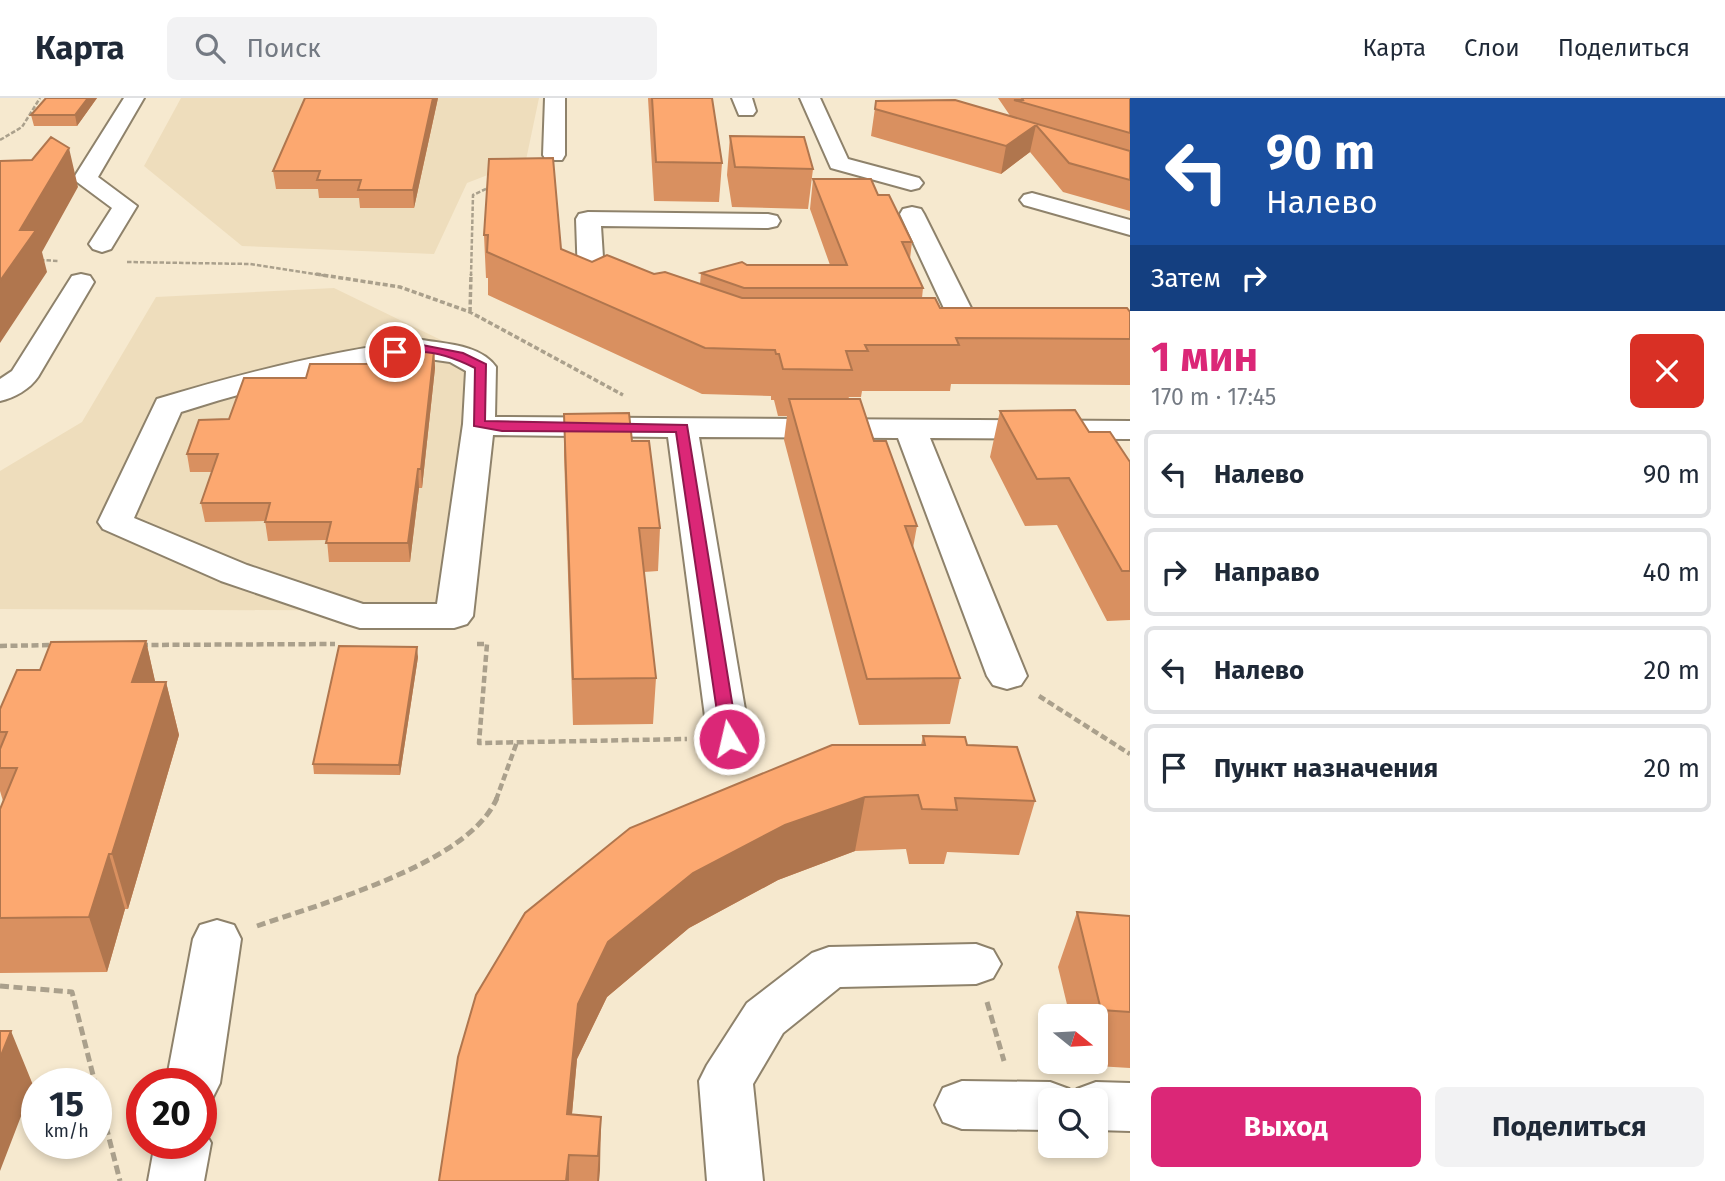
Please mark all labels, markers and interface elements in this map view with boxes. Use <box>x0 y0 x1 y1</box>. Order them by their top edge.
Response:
search box <box>167 17 657 80</box>
text: Карта <box>35 28 125 68</box>
icon: search <box>191 29 229 67</box>
text: Поиск <box>247 33 321 64</box>
text: Карта <box>1362 34 1426 62</box>
text: Слои <box>1464 34 1520 62</box>
text: Поделиться <box>1558 34 1690 62</box>
text: 90 m <box>1266 123 1375 182</box>
icon: left <box>1151 126 1242 217</box>
text: Налево <box>1266 183 1378 221</box>
icon: right <box>1235 259 1273 297</box>
text: Затем <box>1151 263 1221 294</box>
pin <box>365 322 425 382</box>
text: 1 мин <box>1151 332 1258 382</box>
icon: arrive <box>376 333 414 371</box>
button: close <box>1630 334 1704 408</box>
text: 170 m · 17:45 <box>1151 383 1276 411</box>
icon: left <box>1155 455 1193 493</box>
text: Налево <box>1214 459 1304 490</box>
text: 90 m <box>1643 459 1700 490</box>
icon: right <box>1155 553 1193 591</box>
text: Направо <box>1214 557 1320 588</box>
text: 40 m <box>1642 557 1700 588</box>
icon: left <box>1155 651 1193 689</box>
text: Налево <box>1214 655 1304 686</box>
text: 20 m <box>1643 655 1700 686</box>
position arrow <box>692 702 766 776</box>
icon: arrive <box>1155 749 1193 787</box>
text: Пункт назначения <box>1214 753 1438 784</box>
text: 20 m <box>1643 753 1700 784</box>
north arrow <box>1038 1004 1108 1074</box>
map controls <box>1038 1004 1108 1158</box>
speed limit sign: 20 <box>126 1068 217 1159</box>
text: 15 <box>49 1083 84 1125</box>
button: Выход <box>1151 1087 1421 1167</box>
button: Поделиться <box>1435 1087 1704 1167</box>
button: search <box>1038 1088 1108 1158</box>
text: km/h <box>44 1120 89 1142</box>

